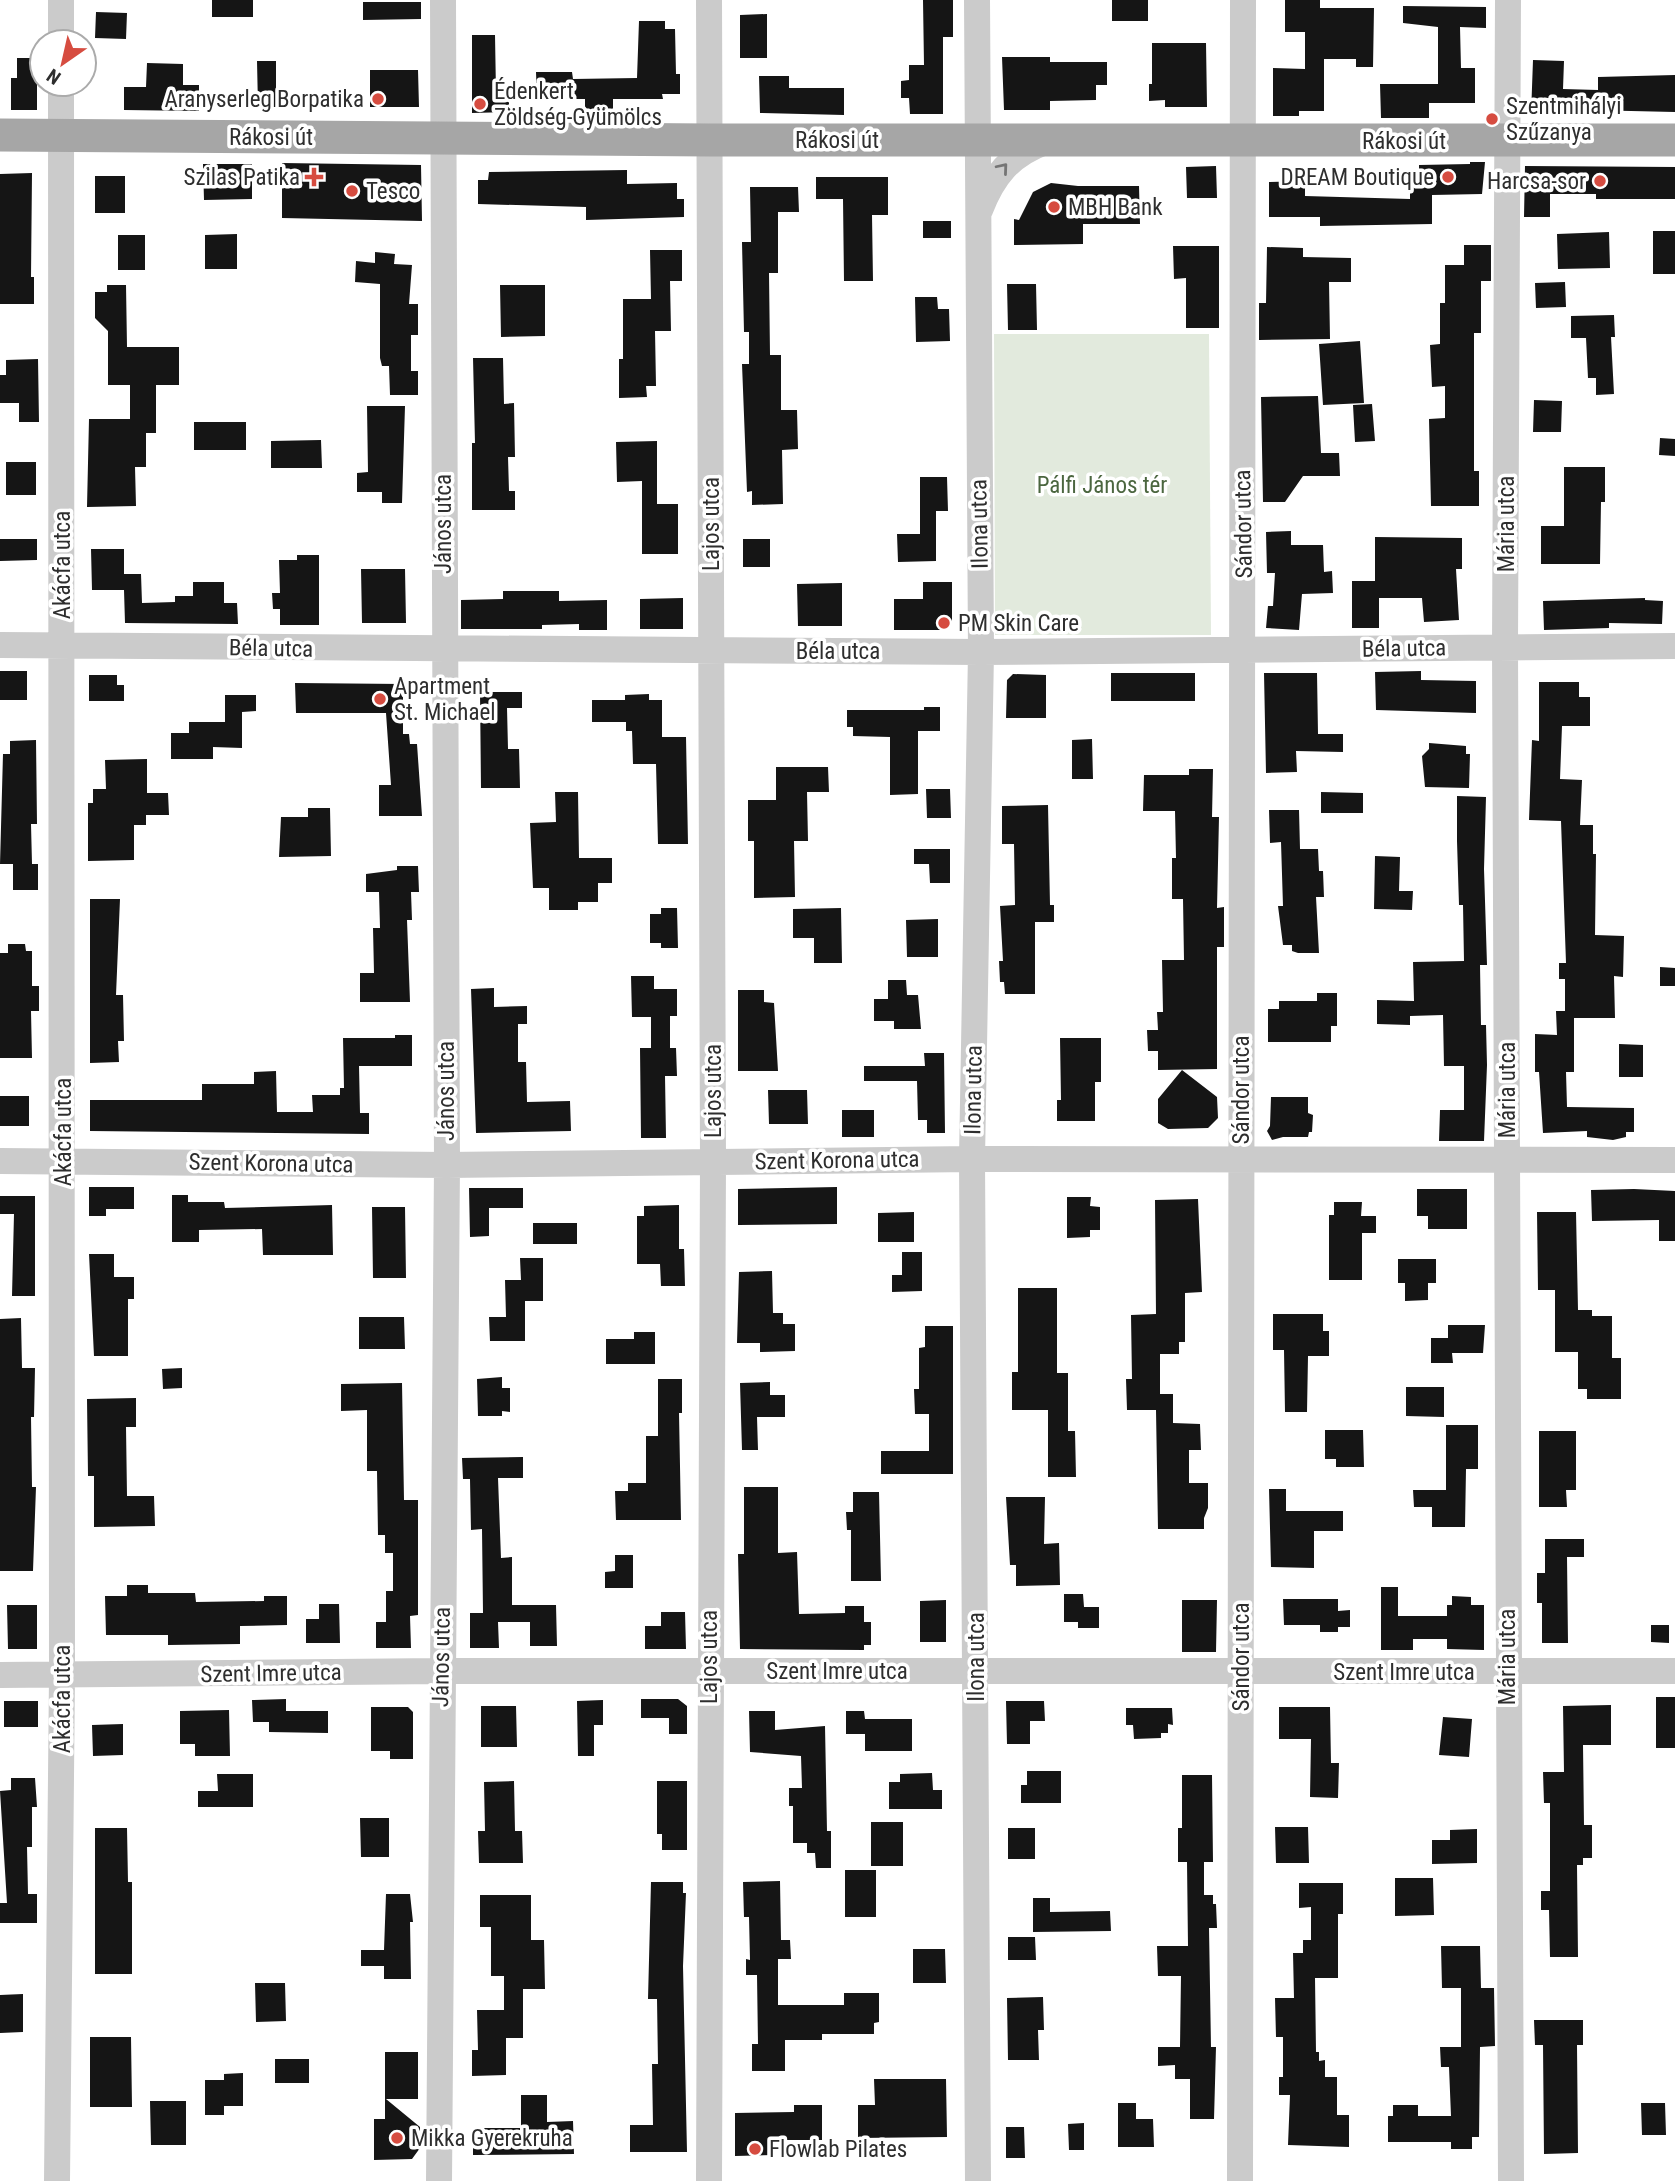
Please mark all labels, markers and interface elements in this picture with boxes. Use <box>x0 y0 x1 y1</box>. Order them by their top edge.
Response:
north arrow <box>28 28 98 98</box>
text: N <box>43 64 65 89</box>
place label: Édenkert Zöldség-Gyümölcs <box>494 77 662 131</box>
place label: Aranyserleg Borpatika <box>165 86 364 113</box>
marker: Aranyserleg Borpatika <box>370 91 386 107</box>
place label: Szentmihályi Szűzanya <box>1506 93 1621 146</box>
marker: Édenkert Zöldség-Gyümölcs <box>472 96 488 112</box>
marker: Szentmihályi Szűzanya <box>1484 111 1500 127</box>
street label: Rákosi út <box>229 124 313 151</box>
street label: Rákosi út <box>795 127 879 154</box>
street label: Rákosi út <box>1362 128 1446 155</box>
place label: Szilas Patika <box>184 164 300 191</box>
one-way arrow <box>995 164 1007 177</box>
place label: DREAM Boutique <box>1281 164 1434 191</box>
place label: Harcsa-sor <box>1487 168 1586 195</box>
marker: Szilas Patika <box>306 169 322 185</box>
marker: DREAM Boutique <box>1440 169 1456 185</box>
marker: Harcsa-sor <box>1592 173 1608 189</box>
place label: Tesco <box>366 178 420 205</box>
marker: Tesco <box>344 183 360 199</box>
place label: MBH Bank <box>1068 194 1163 221</box>
marker: MBH Bank <box>1046 199 1062 215</box>
street label: Sándor utca <box>1229 469 1258 579</box>
park label: Pálfi János tér <box>1037 472 1167 499</box>
street label: János utca <box>430 474 457 574</box>
street label: Mária utca <box>1493 476 1520 572</box>
street label: Lajos utca <box>698 477 725 571</box>
street label: Ilona utca <box>965 479 994 569</box>
street label: Akácfa utca <box>49 511 76 619</box>
place label: PM Skin Care <box>958 610 1079 637</box>
marker: PM Skin Care <box>936 615 952 631</box>
street label: Béla utca <box>229 634 313 663</box>
street label: Béla utca <box>1362 634 1446 663</box>
street label: Béla utca <box>796 638 880 665</box>
place label: Apartment St. Michael <box>394 673 496 726</box>
marker: Apartment St. Michael <box>372 691 388 707</box>
street label: Sándor utca <box>1228 1036 1255 1144</box>
street label: János utca <box>433 1041 460 1141</box>
street label: Mária utca <box>1494 1042 1521 1138</box>
street label: Lajos utca <box>700 1044 727 1138</box>
street label: Ilona utca <box>959 1045 988 1135</box>
street label: Akácfa utca <box>50 1078 77 1186</box>
street label: Szent Korona utca <box>754 1146 920 1175</box>
street label: Szent Korona utca <box>188 1149 354 1178</box>
street label: Sándor utca <box>1228 1603 1255 1711</box>
street label: János utca <box>427 1607 456 1707</box>
street label: Mária utca <box>1494 1609 1521 1705</box>
street label: Lajos utca <box>696 1610 723 1704</box>
street label: Ilona utca <box>963 1612 990 1702</box>
street label: Akácfa utca <box>49 1645 76 1753</box>
street label: Szent Imre utca <box>766 1658 908 1685</box>
street label: Szent Imre utca <box>200 1659 342 1688</box>
street label: Szent Imre utca <box>1333 1659 1475 1686</box>
place label: Mikka Gyerekruha <box>411 2125 573 2152</box>
marker: Mikka Gyerekruha <box>389 2130 405 2146</box>
place label: Flowlab Pilates <box>769 2136 907 2163</box>
marker: Flowlab Pilates <box>747 2141 763 2157</box>

